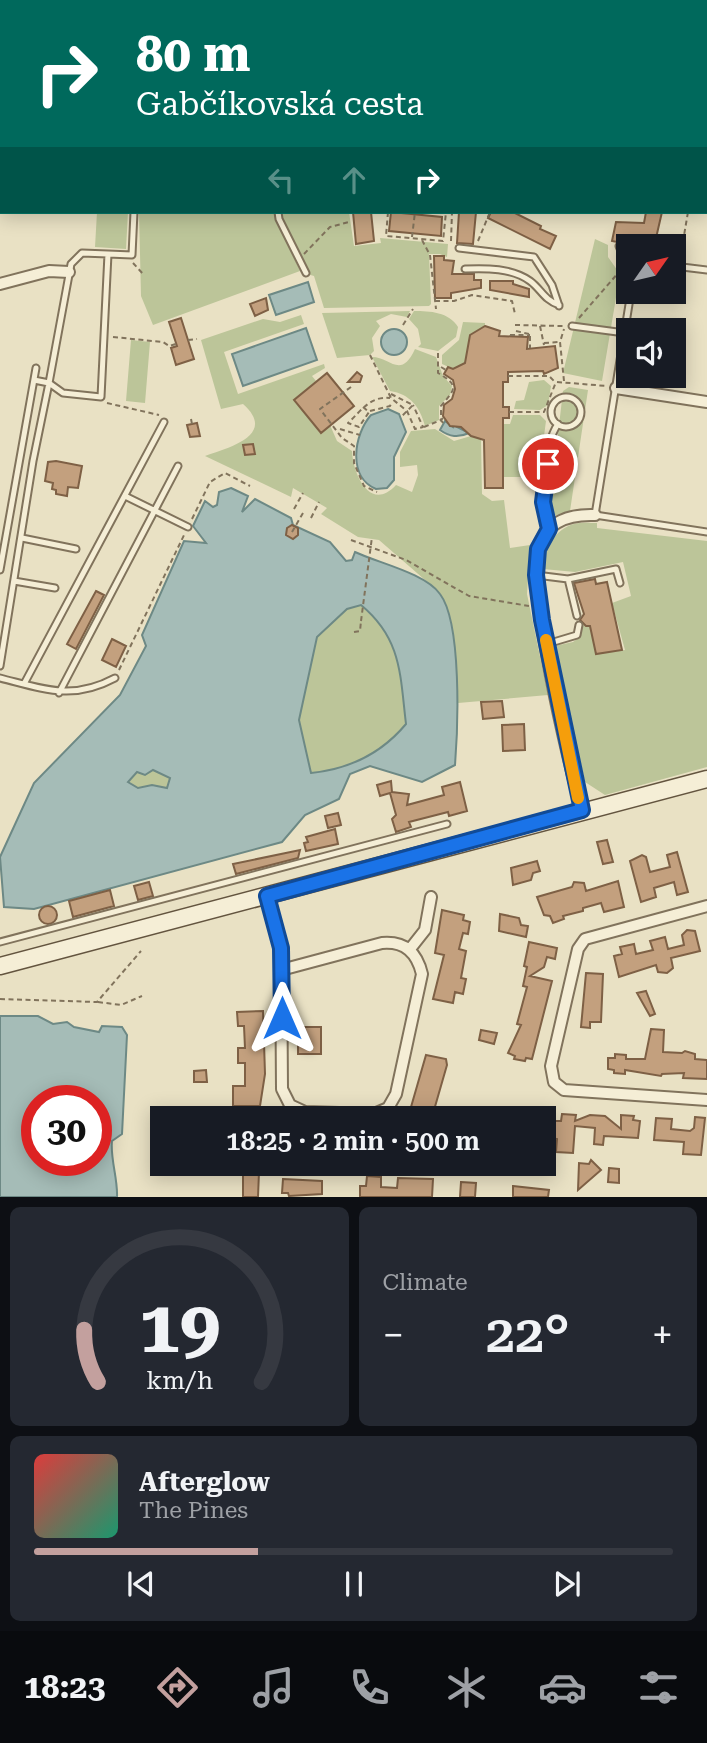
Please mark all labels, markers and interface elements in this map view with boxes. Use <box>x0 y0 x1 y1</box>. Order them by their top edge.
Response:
text: 80 m <box>136 26 251 83</box>
icon: right <box>21 28 112 119</box>
text: Gabčíkovská cesta <box>136 85 424 123</box>
icon: left <box>262 161 300 199</box>
icon: ahead <box>335 161 373 199</box>
icon: right <box>408 161 446 199</box>
north arrow <box>616 234 686 304</box>
map controls <box>616 234 686 388</box>
button: sound <box>616 318 686 388</box>
pin <box>518 434 578 494</box>
icon: arrive <box>529 445 567 483</box>
position arrow <box>245 981 319 1055</box>
speed limit sign: 30 <box>21 1085 112 1176</box>
text: 18:25 · 2 min · 500 m <box>226 1126 480 1156</box>
text: Climate <box>383 1269 468 1296</box>
text: 19 <box>138 1286 220 1371</box>
text: 22° <box>486 1304 570 1365</box>
text: − <box>383 1313 404 1357</box>
text: + <box>652 1313 673 1357</box>
text: km/h <box>146 1366 213 1395</box>
text: Afterglow <box>139 1467 270 1497</box>
text: The Pines <box>139 1497 248 1524</box>
icon: previous <box>122 1565 160 1603</box>
icon: pause <box>335 1565 373 1603</box>
icon: next <box>548 1565 586 1603</box>
icon: directions <box>153 1663 202 1712</box>
icon: music <box>249 1663 298 1712</box>
icon: phone <box>345 1663 394 1712</box>
icon: climate <box>442 1663 491 1712</box>
icon: car <box>538 1663 587 1712</box>
icon: filters <box>634 1663 683 1712</box>
text: 18:23 <box>24 1668 105 1706</box>

